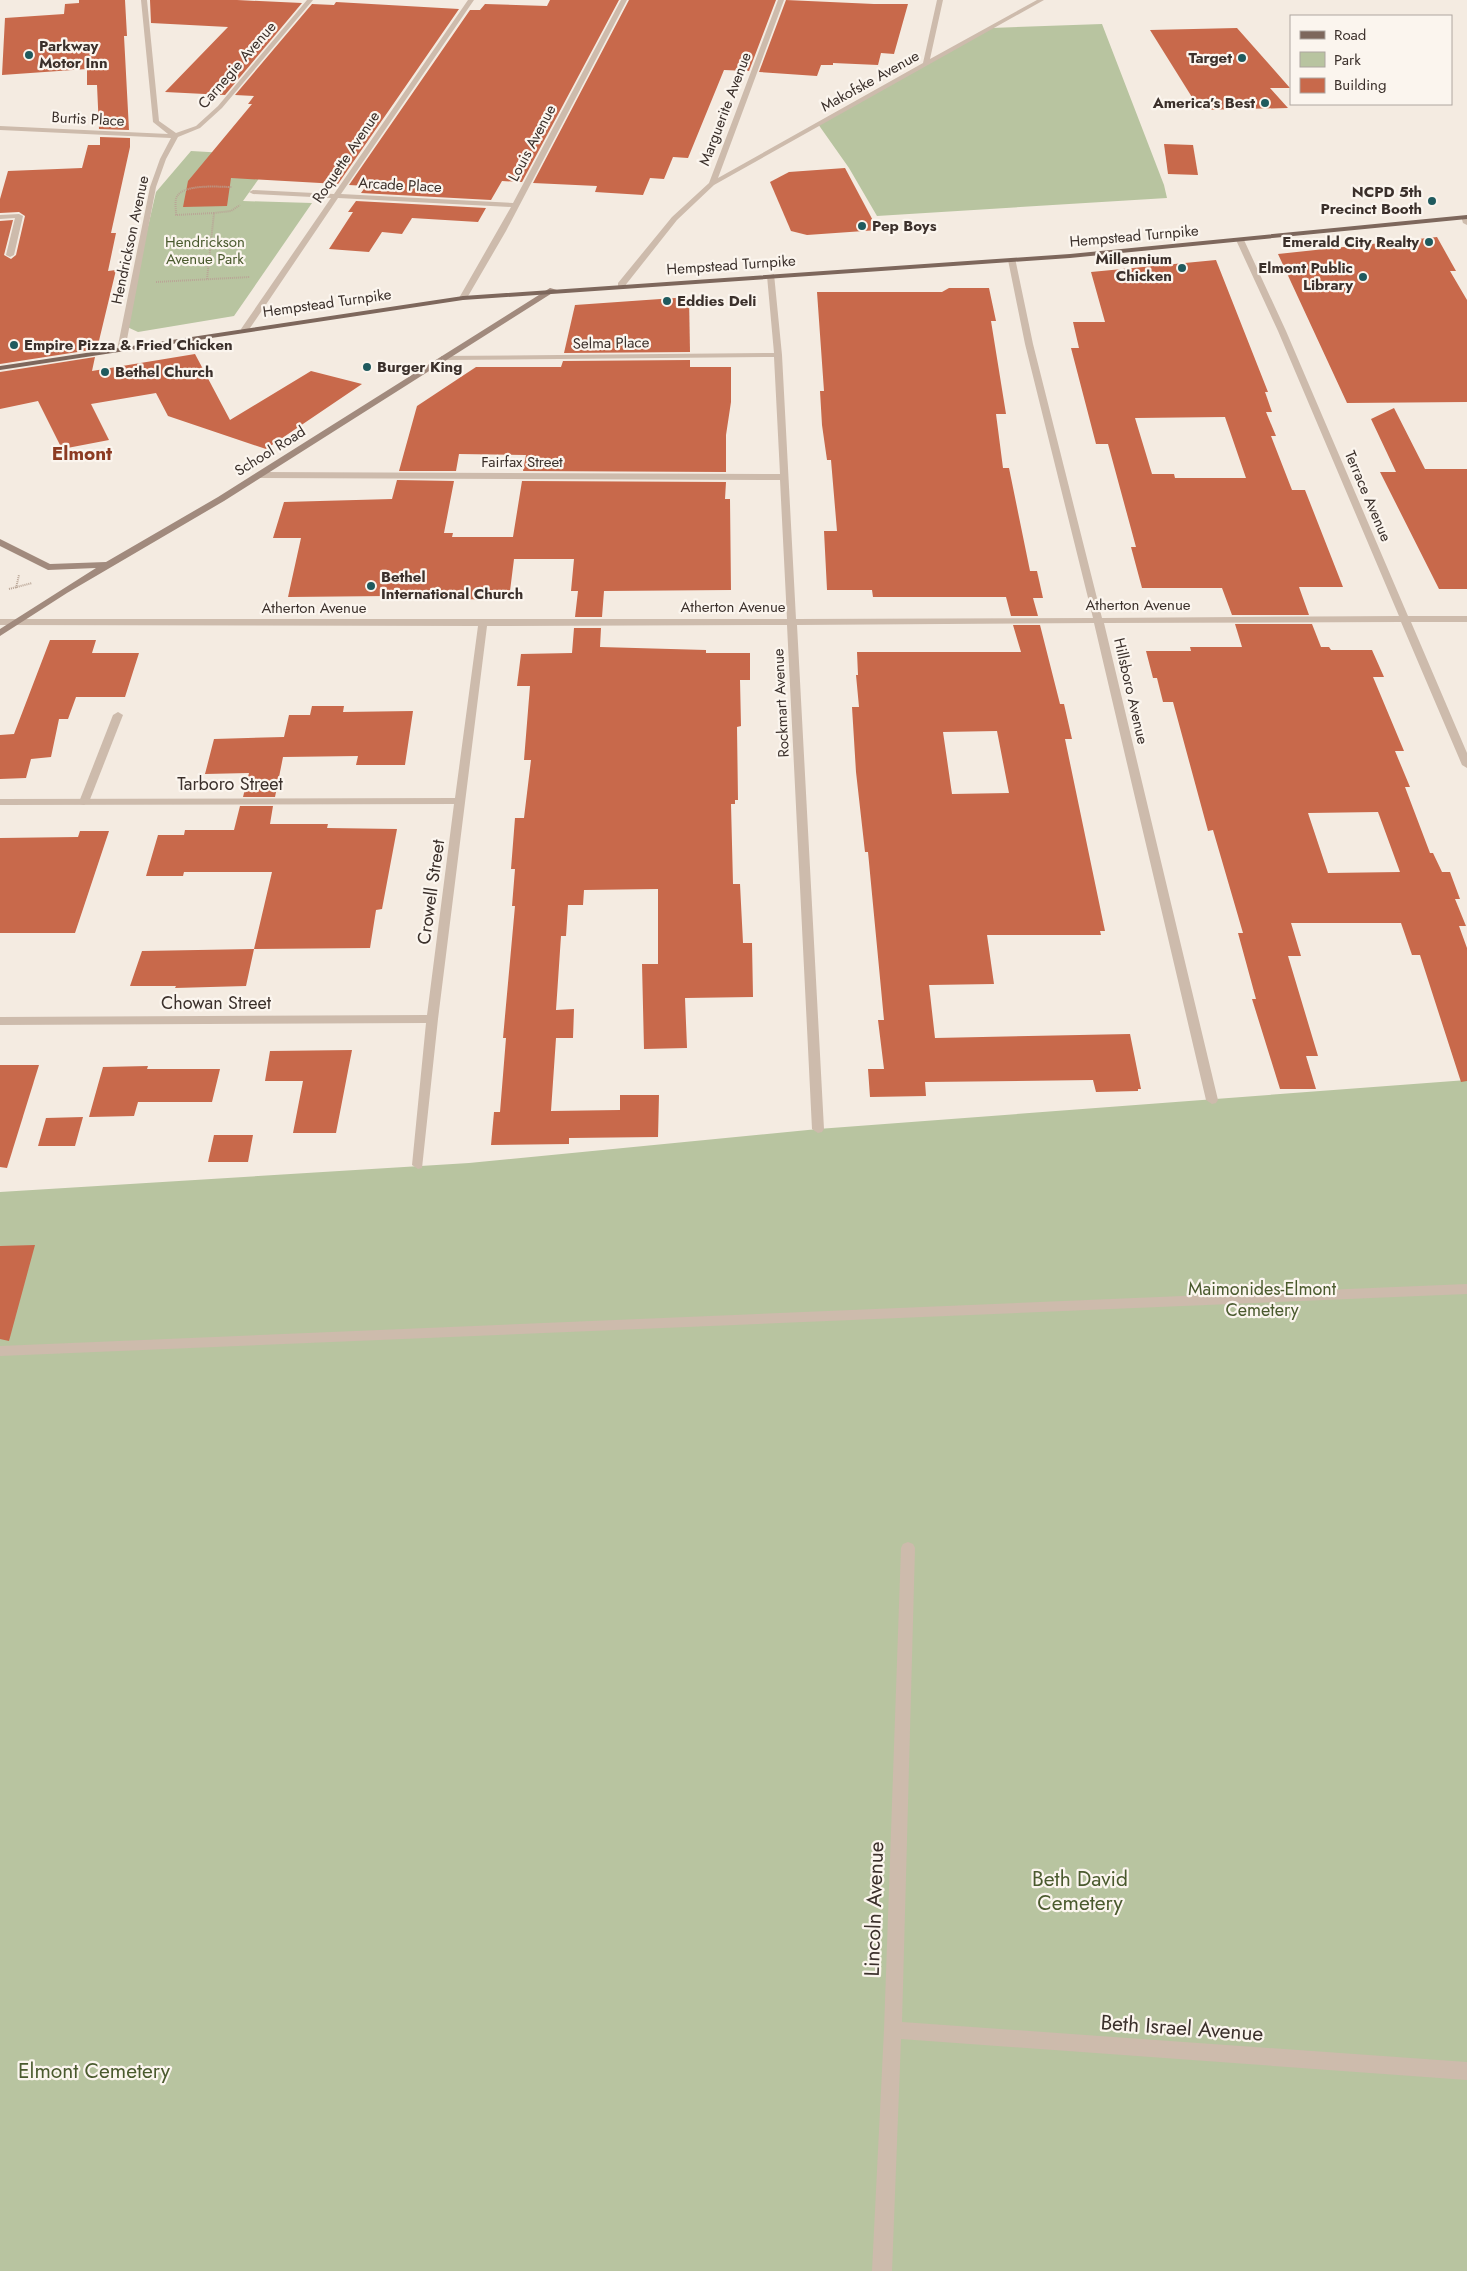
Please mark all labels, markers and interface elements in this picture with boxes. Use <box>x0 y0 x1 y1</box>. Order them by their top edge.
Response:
legend <box>1290 15 1452 105</box>
street label: Carnegie Avenue <box>193 16 281 114</box>
text: Road <box>1334 24 1366 46</box>
place label: Parkway Motor Inn <box>39 35 108 74</box>
street label: Makofske Avenue <box>817 45 923 117</box>
place label: Target <box>1189 47 1232 69</box>
marker: Parkway Motor Inn <box>23 49 35 61</box>
street label: Marguerite Avenue <box>693 49 757 169</box>
text: Park <box>1334 49 1361 71</box>
marker: Target <box>1236 52 1248 64</box>
text: Building <box>1334 74 1386 96</box>
place label: America’s Best <box>1152 92 1255 114</box>
marker: America’s Best <box>1259 97 1271 109</box>
street label: Louis Avenue <box>503 101 562 185</box>
street label: Burtis Place <box>51 106 125 132</box>
street label: Roquette Avenue <box>307 106 385 207</box>
street label: Arcade Place <box>358 172 443 198</box>
street label: Hendrickson Avenue <box>106 173 154 306</box>
place label: NCPD 5th Precinct Booth <box>1321 181 1422 220</box>
marker: NCPD 5th Precinct Booth <box>1426 195 1438 207</box>
place label: Pep Boys <box>872 215 937 237</box>
street label: Hempstead Turnpike <box>1069 219 1200 253</box>
marker: Pep Boys <box>856 220 868 232</box>
park label: Hendrickson Avenue Park <box>165 231 245 270</box>
place label: Emerald City Realty <box>1282 231 1419 253</box>
marker: Emerald City Realty <box>1423 236 1435 248</box>
place label: Millennium Chicken <box>1095 248 1172 287</box>
street label: Hempstead Turnpike <box>666 249 797 280</box>
place label: Elmont Public Library <box>1258 257 1353 296</box>
marker: Millennium Chicken <box>1176 262 1188 274</box>
marker: Elmont Public Library <box>1357 271 1369 283</box>
street label: Hempstead Turnpike <box>261 283 393 323</box>
place label: Eddies Deli <box>677 290 756 312</box>
marker: Eddies Deli <box>661 295 673 307</box>
street label: Selma Place <box>573 331 650 355</box>
place label: Empire Pizza & Fried Chicken <box>24 334 233 356</box>
marker: Empire Pizza & Fried Chicken <box>8 339 20 351</box>
place label: Burger King <box>377 356 462 378</box>
place label: Bethel Church <box>115 361 214 383</box>
marker: Burger King <box>361 361 373 373</box>
marker: Bethel Church <box>99 366 111 378</box>
street label: School Road <box>230 420 310 482</box>
district label: Elmont <box>52 440 112 467</box>
street label: Terrace Avenue <box>1339 447 1397 545</box>
street label: Fairfax Street <box>481 451 563 473</box>
place label: Bethel International Church <box>381 566 523 605</box>
marker: Bethel International Church <box>365 580 377 592</box>
street label: Atherton Avenue <box>1085 594 1191 616</box>
street label: Atherton Avenue <box>680 596 786 618</box>
street label: Atherton Avenue <box>261 597 367 619</box>
street label: Hillsboro Avenue <box>1108 636 1154 747</box>
street label: Rockmart Avenue <box>767 648 795 758</box>
street label: Tarboro Street <box>177 771 283 797</box>
street label: Crowell Street <box>411 837 451 946</box>
street label: Chowan Street <box>161 990 272 1016</box>
park label: Maimonides-Elmont Cemetery <box>1188 1276 1337 1323</box>
street label: Lincoln Avenue <box>857 1841 891 1977</box>
park label: Beth David Cemetery <box>1032 1864 1128 1918</box>
street label: Beth Israel Avenue <box>1100 2007 1265 2049</box>
park label: Elmont Cemetery <box>18 2056 171 2086</box>

